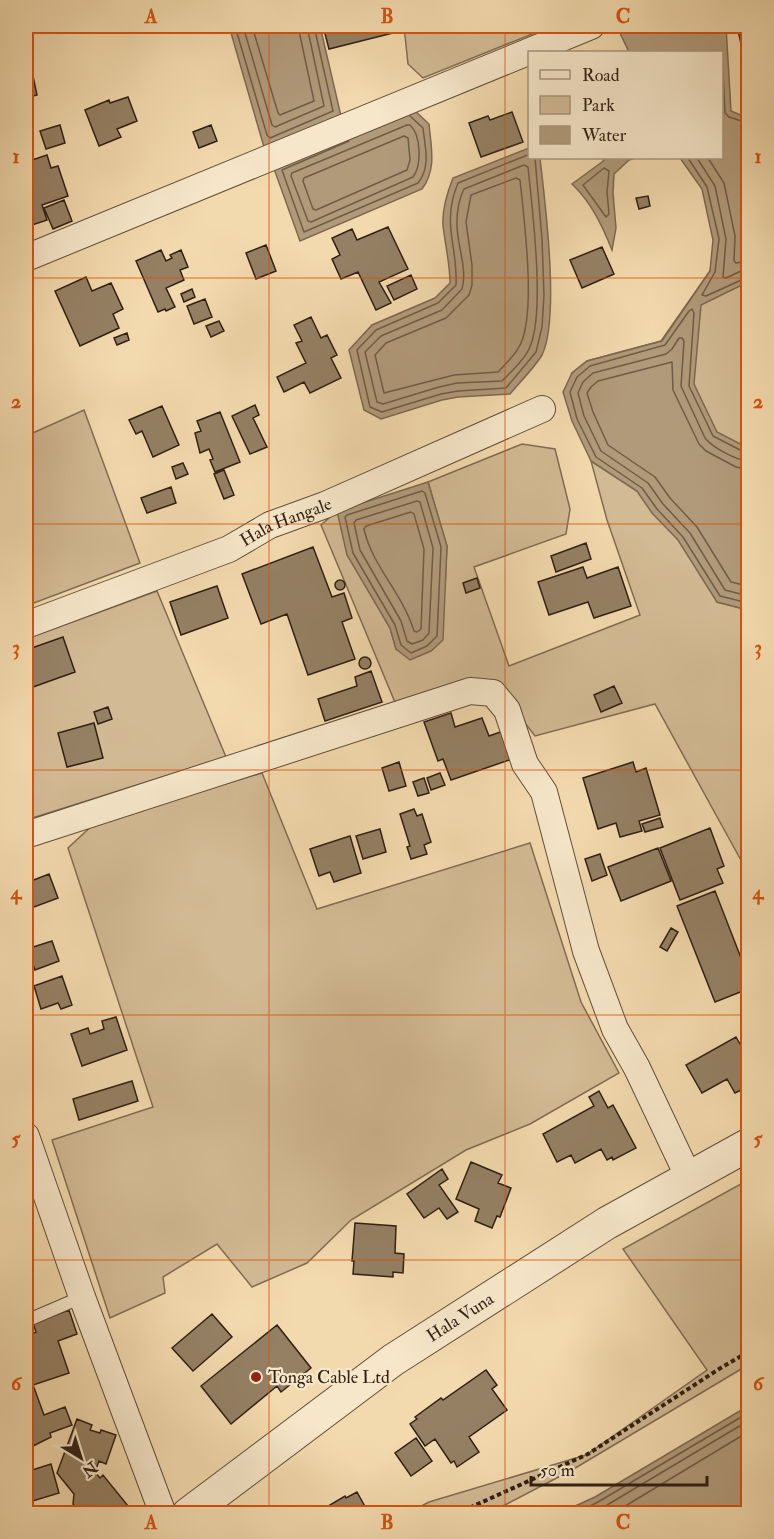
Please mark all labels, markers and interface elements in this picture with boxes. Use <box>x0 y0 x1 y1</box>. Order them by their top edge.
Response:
text: A <box>144 4 158 29</box>
text: B <box>380 4 394 29</box>
text: C <box>616 4 630 29</box>
legend <box>528 51 723 159</box>
text: Road <box>582 64 620 87</box>
text: Park <box>582 94 615 117</box>
text: Water <box>581 124 626 147</box>
text: 1 <box>12 144 20 169</box>
text: 1 <box>754 144 762 169</box>
text: 2 <box>11 389 21 414</box>
text: 2 <box>753 389 763 414</box>
street label: Hala Hangale <box>236 492 336 552</box>
text: 3 <box>12 635 20 660</box>
text: 3 <box>754 635 762 660</box>
text: 4 <box>10 880 23 905</box>
text: 4 <box>752 880 765 905</box>
text: 5 <box>12 1126 22 1151</box>
text: 5 <box>754 1126 764 1151</box>
street label: Hala Vuna <box>422 1287 499 1347</box>
place label: Tonga Cable Ltd <box>268 1366 390 1389</box>
marker: Tonga Cable Ltd <box>249 1370 263 1384</box>
text: 6 <box>11 1371 23 1396</box>
text: 6 <box>753 1371 765 1396</box>
north arrow <box>51 1428 111 1488</box>
scale bar <box>531 1449 706 1487</box>
text: N <box>77 1456 102 1482</box>
text: 50 m <box>540 1459 575 1482</box>
text: A <box>144 1510 158 1535</box>
text: B <box>380 1510 394 1535</box>
text: C <box>616 1510 630 1535</box>

